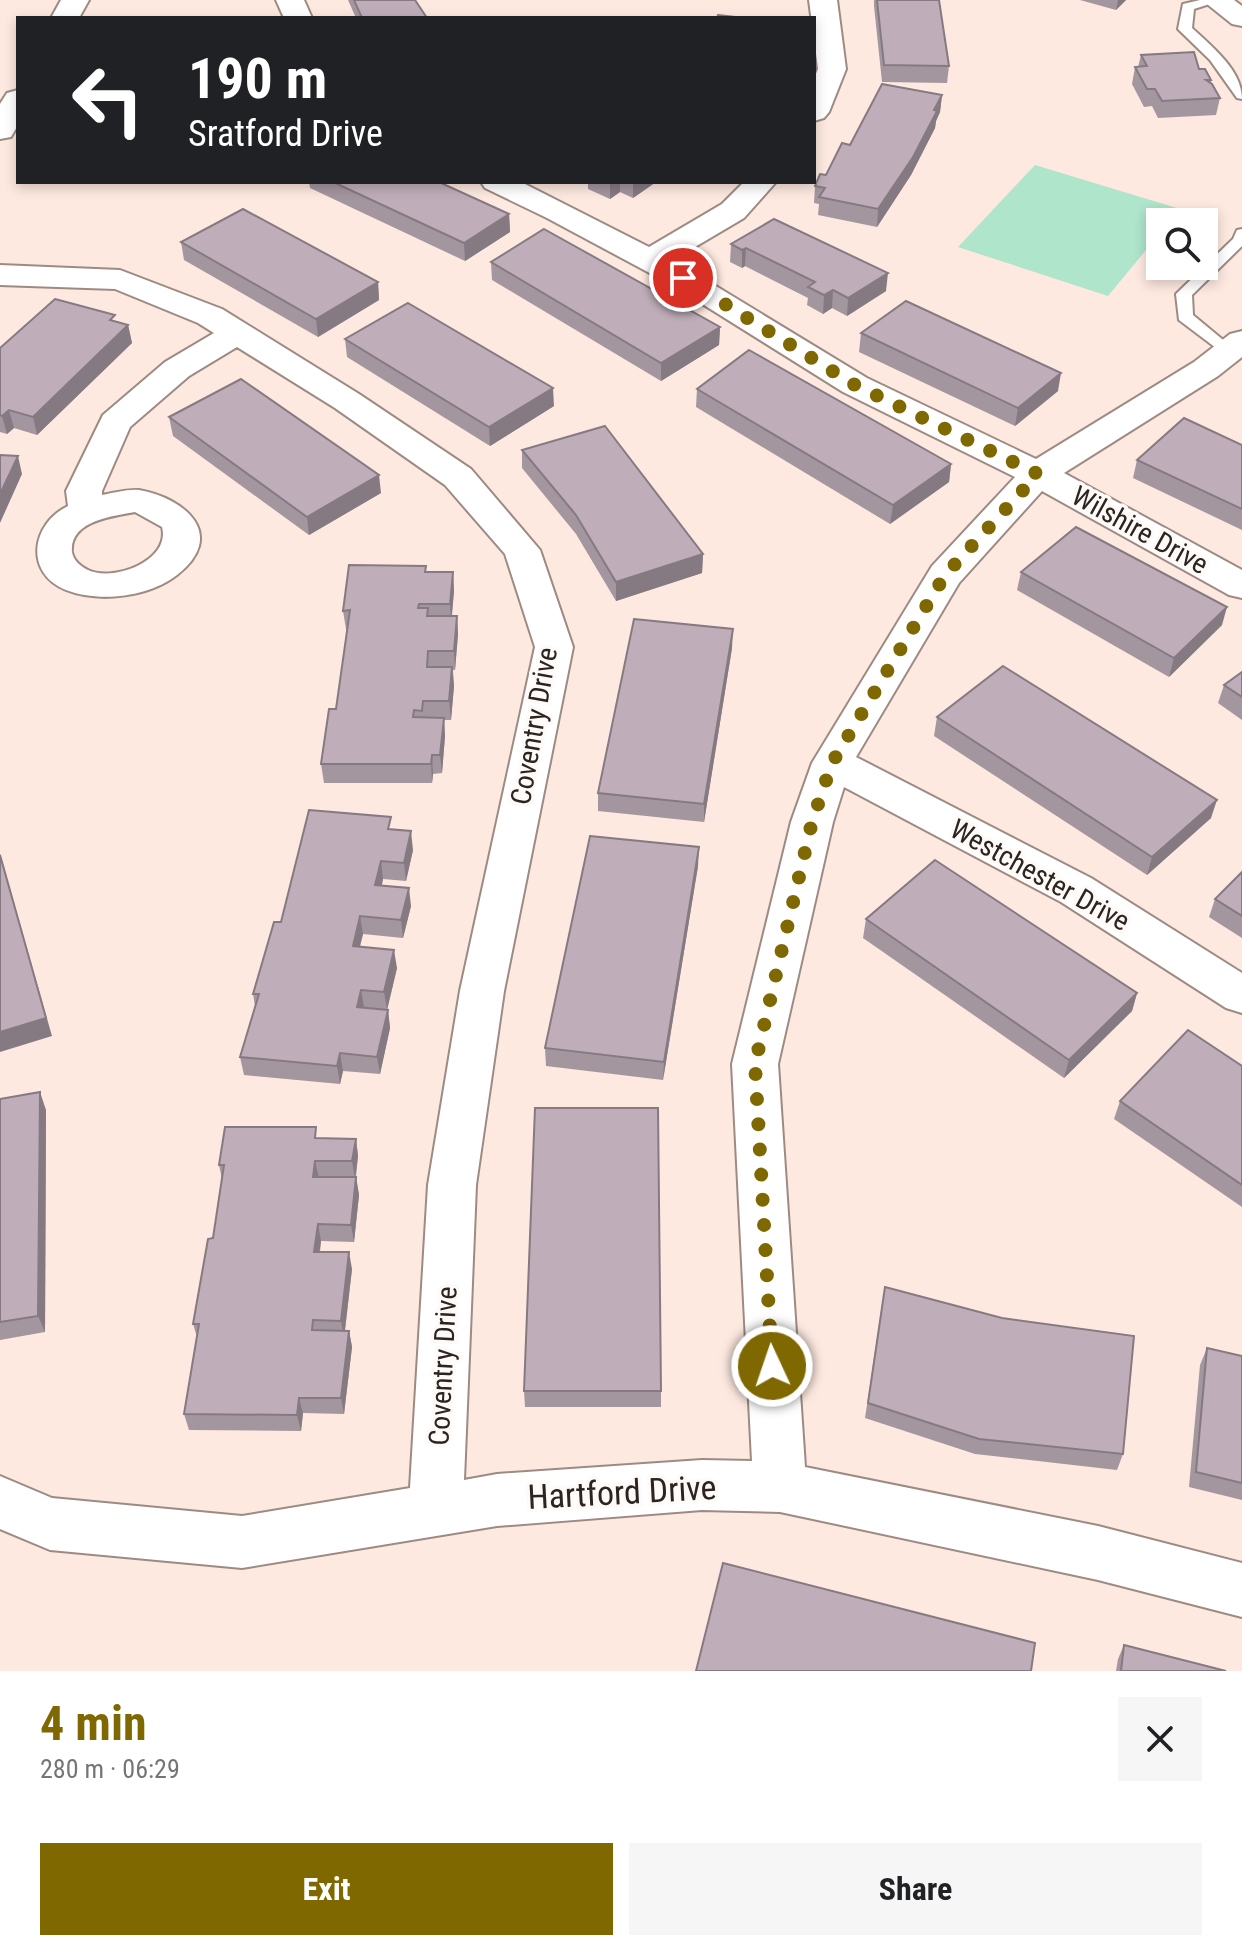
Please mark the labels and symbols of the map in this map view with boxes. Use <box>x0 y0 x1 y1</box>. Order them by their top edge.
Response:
pin <box>649 244 717 312</box>
street label: Wilshire Drive <box>1066 479 1214 581</box>
street label: Coventry Drive <box>504 645 564 807</box>
street label: Westchester Drive <box>945 812 1135 938</box>
street label: Coventry Drive <box>422 1286 464 1446</box>
position arrow <box>730 1324 814 1408</box>
street label: Hartford Drive <box>527 1467 717 1517</box>

